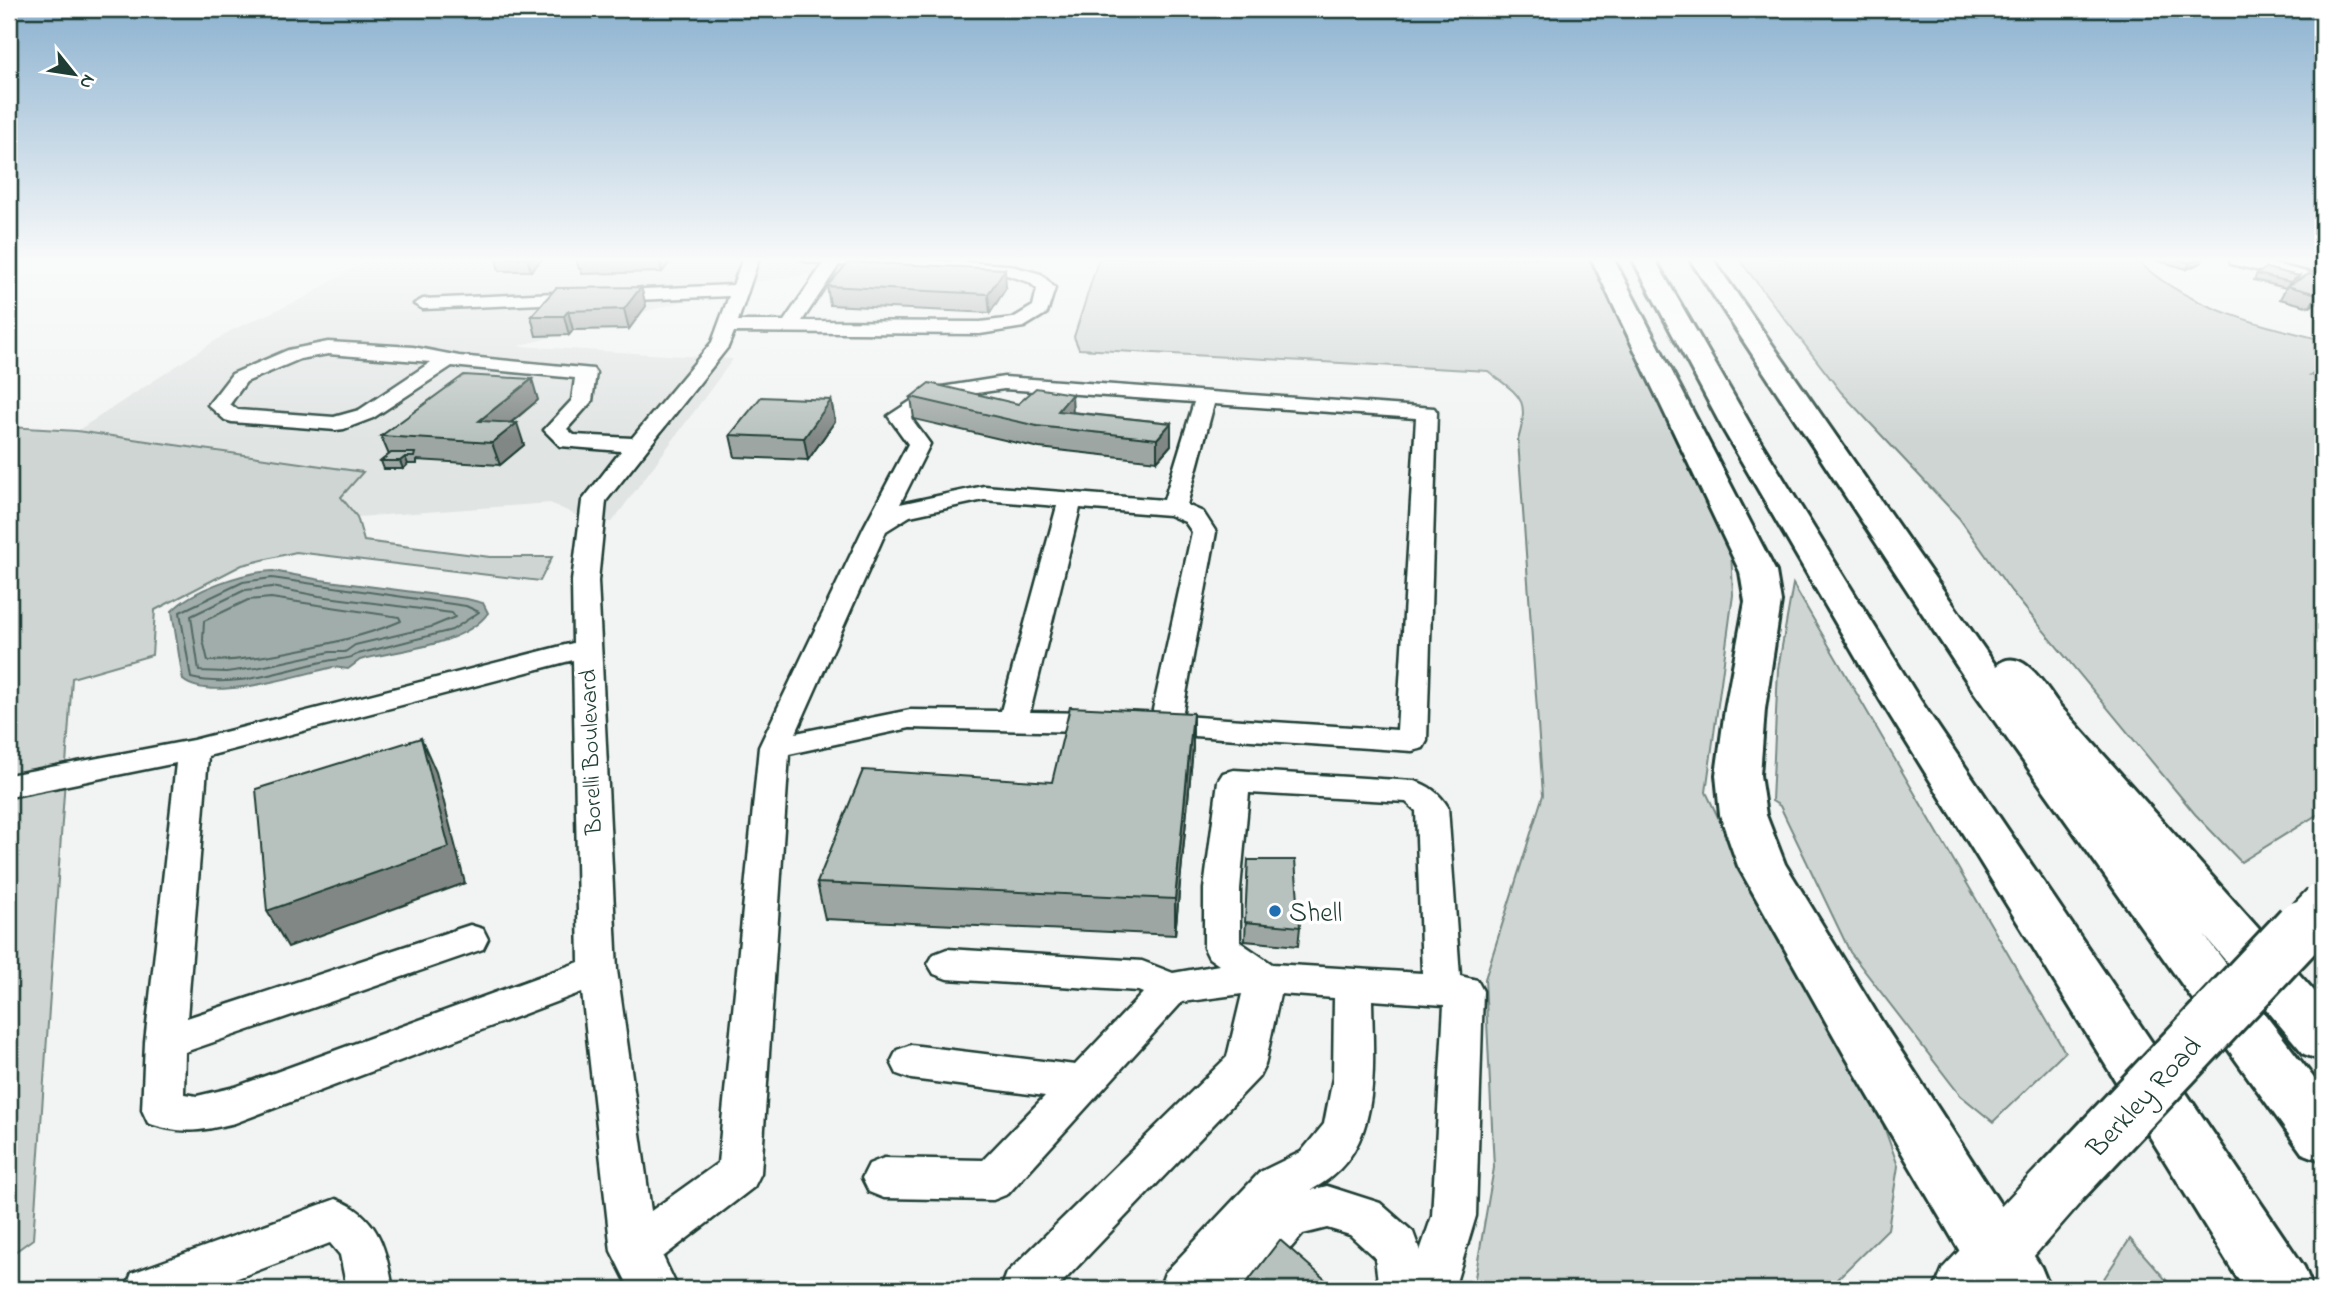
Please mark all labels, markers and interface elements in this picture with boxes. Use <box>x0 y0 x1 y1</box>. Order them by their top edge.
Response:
north arrow <box>38 38 108 108</box>
text: N <box>72 69 101 94</box>
street label: Borelli Boulevard <box>572 668 613 836</box>
place label: Shell <box>1289 894 1342 935</box>
marker: Shell <box>1267 903 1283 919</box>
street label: Berkley Road <box>2078 1028 2213 1169</box>

